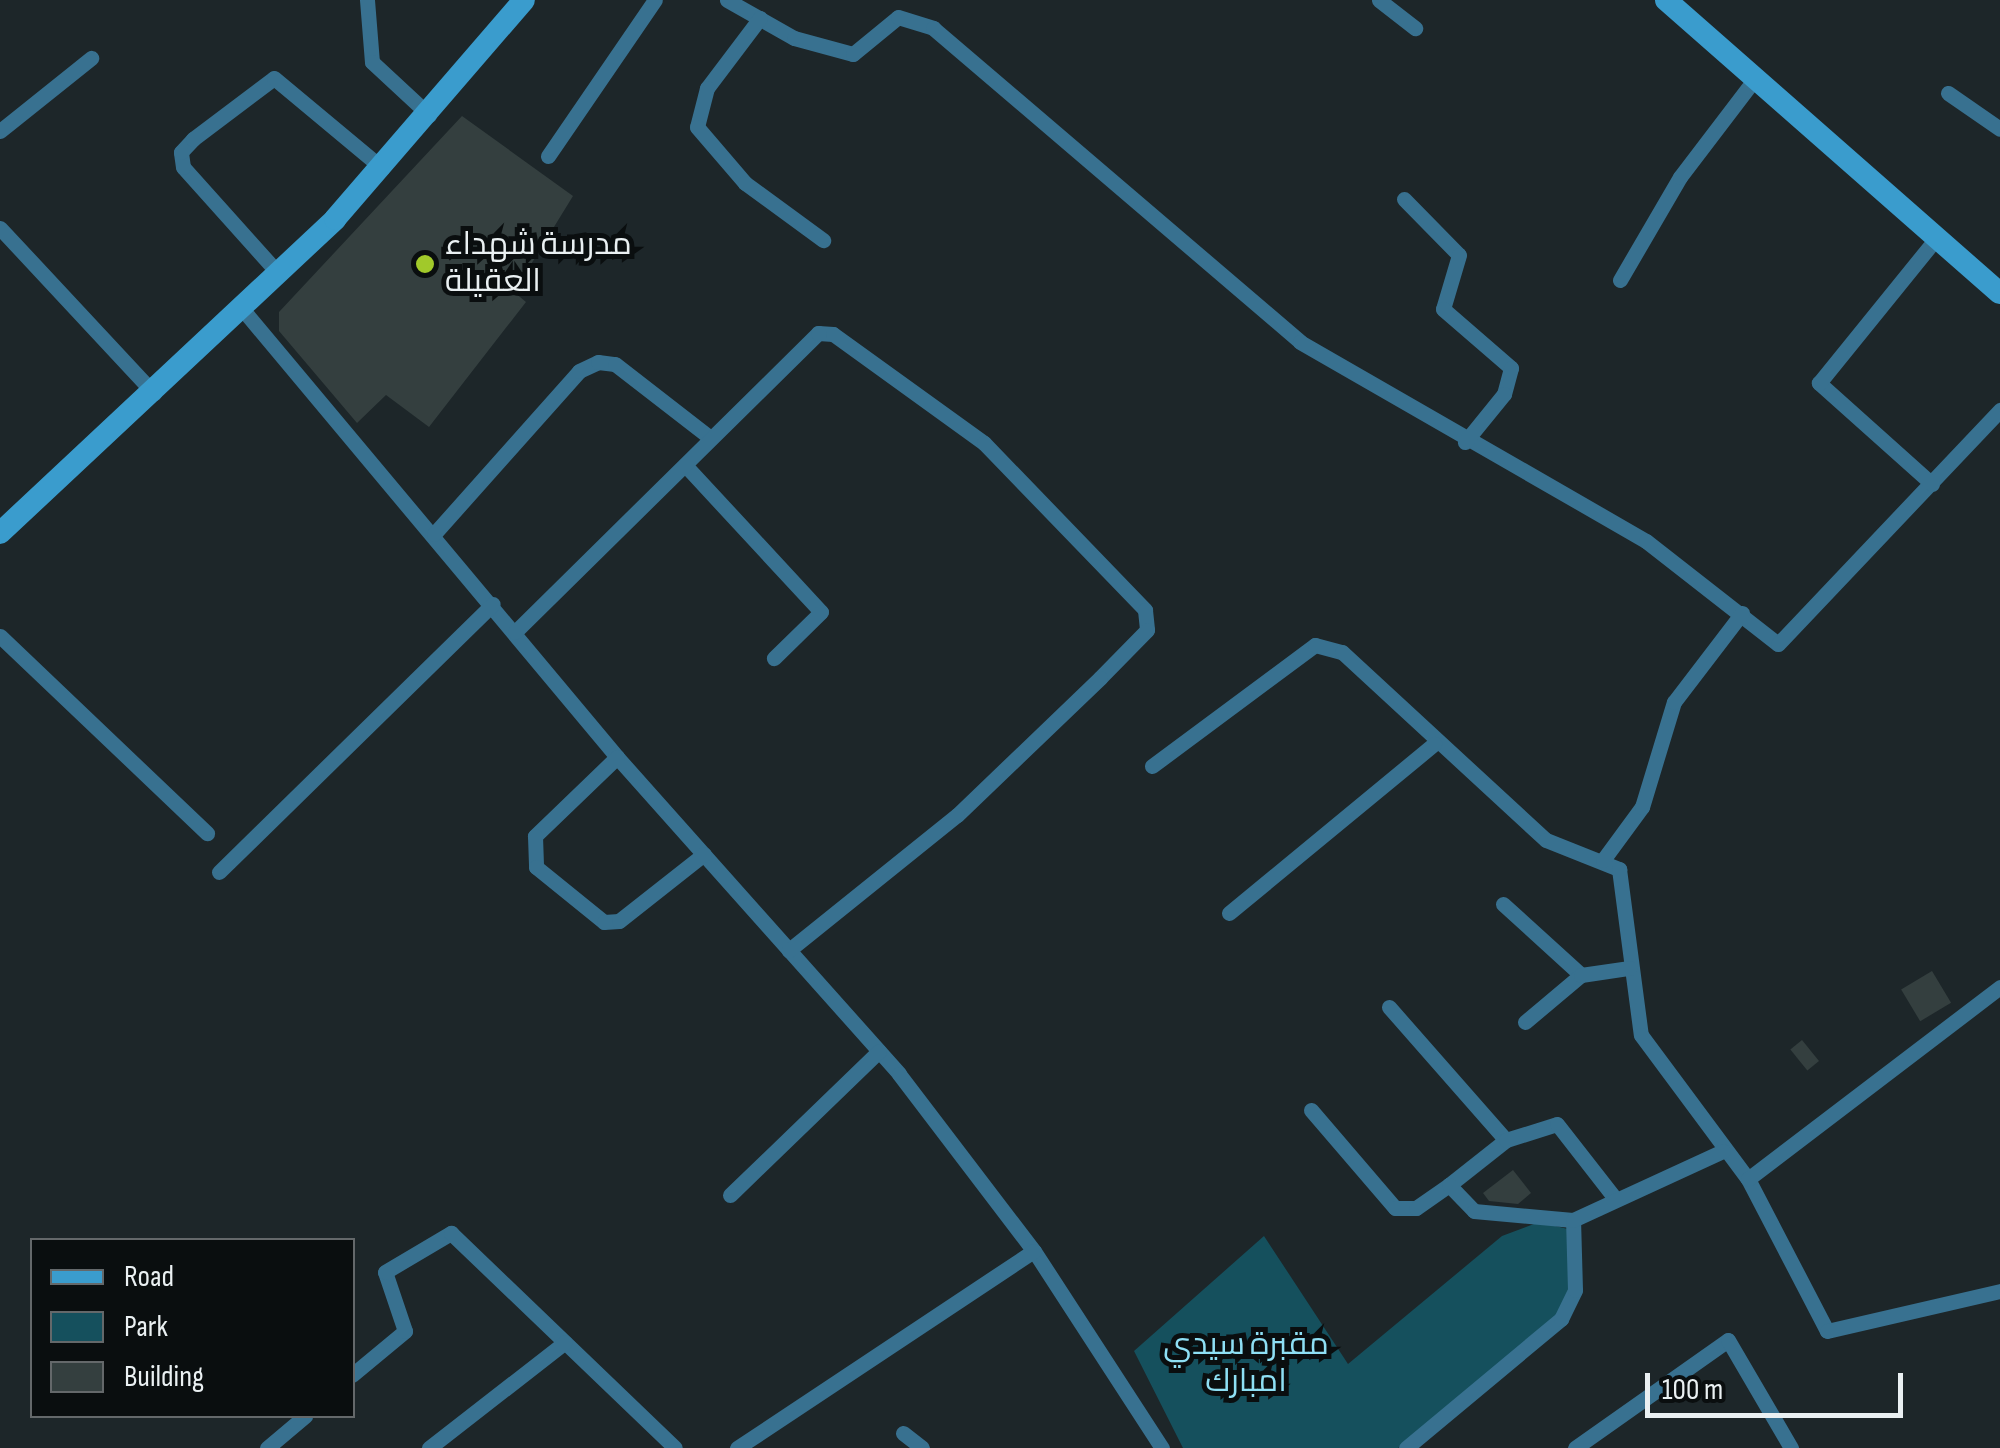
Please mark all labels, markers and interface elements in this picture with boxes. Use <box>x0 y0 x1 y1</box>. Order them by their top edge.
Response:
place label: مدرسة شهداء العقيلة <box>445 227 632 302</box>
marker: مدرسة شهداء العقيلة <box>414 253 436 275</box>
legend <box>30 1238 355 1418</box>
text: Road <box>124 1259 174 1295</box>
text: Park <box>124 1309 168 1345</box>
park label: مقبرة سيدي امبارك <box>1163 1327 1329 1402</box>
scale bar <box>1650 1353 1908 1415</box>
text: Building <box>124 1359 204 1395</box>
text: 100 m <box>1662 1372 1723 1408</box>

